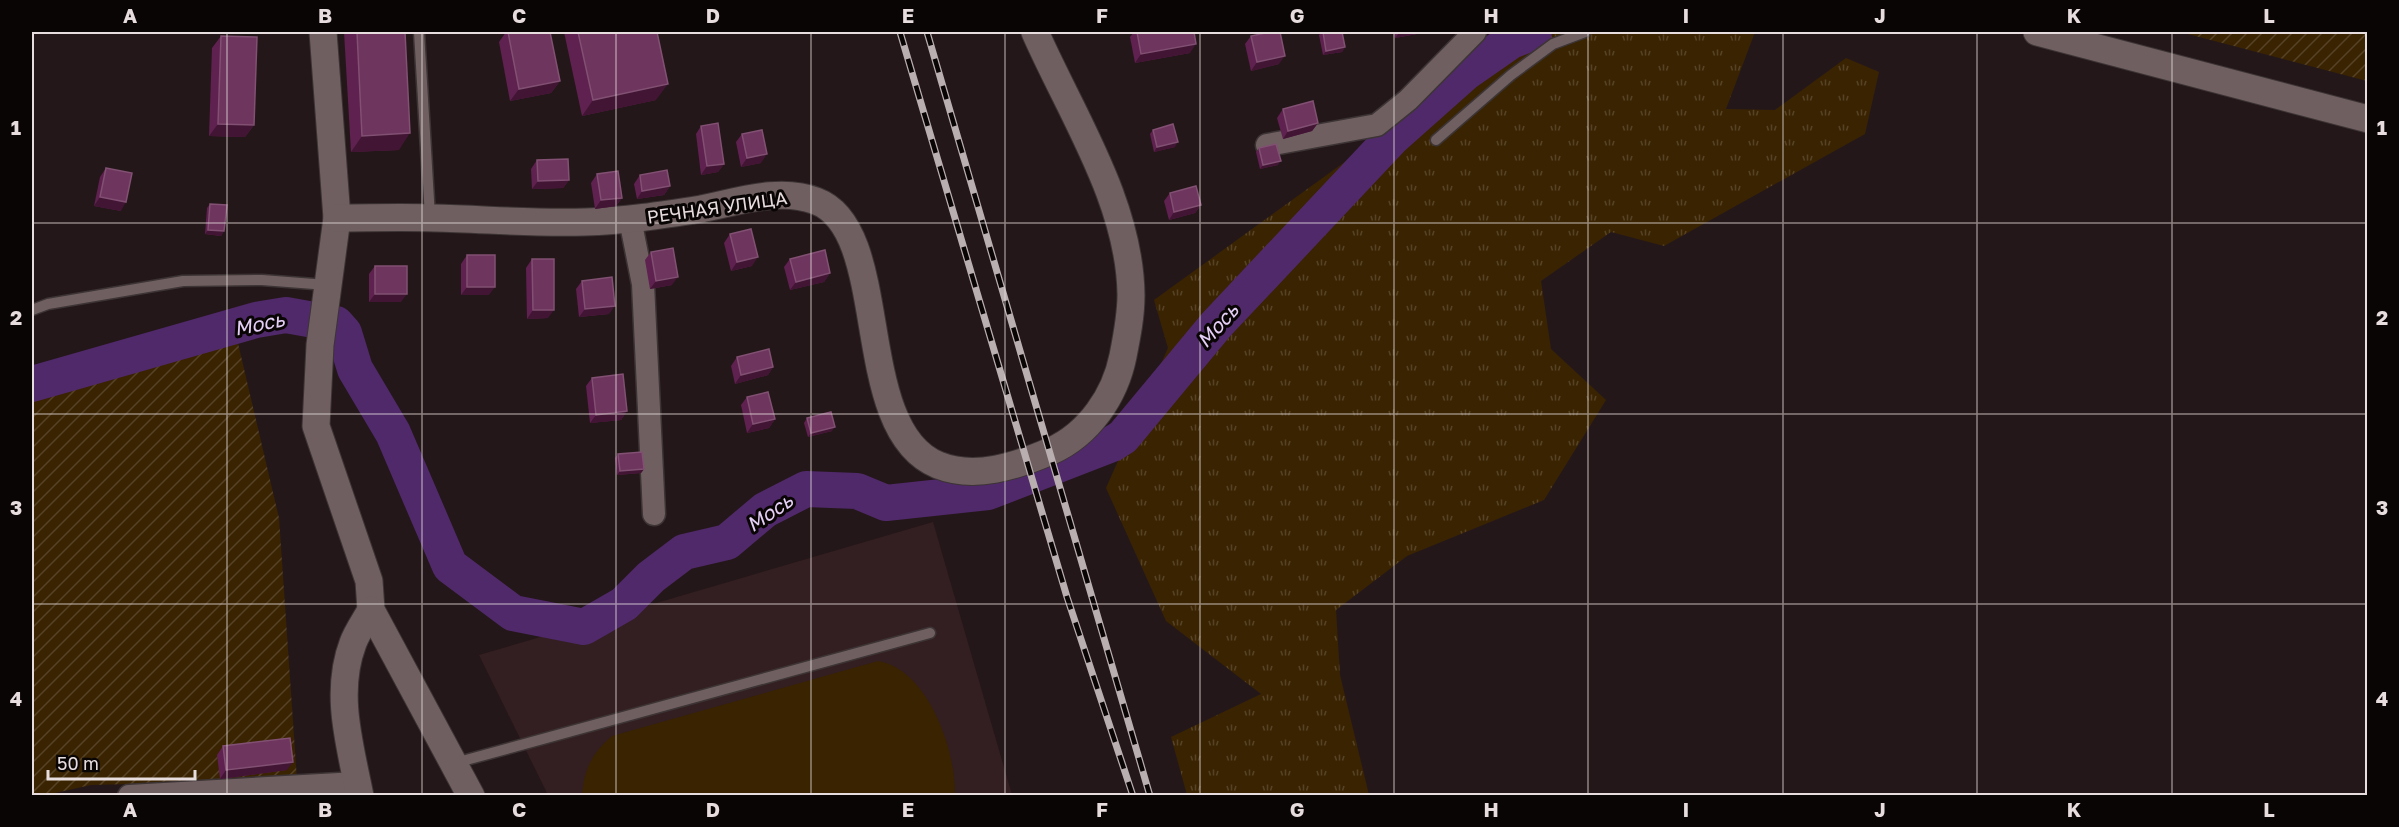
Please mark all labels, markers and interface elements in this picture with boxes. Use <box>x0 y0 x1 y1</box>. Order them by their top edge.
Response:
text: A <box>123 3 137 27</box>
text: B <box>318 3 332 27</box>
text: C <box>512 3 526 27</box>
text: D <box>706 3 720 27</box>
text: E <box>902 3 914 27</box>
text: F <box>1096 3 1108 27</box>
text: G <box>1290 3 1304 27</box>
text: H <box>1483 3 1499 27</box>
text: I <box>1683 3 1689 27</box>
text: J <box>1874 3 1886 27</box>
text: K <box>2067 3 2082 27</box>
text: L <box>2263 3 2275 27</box>
text: 1 <box>11 115 21 139</box>
text: 1 <box>2377 115 2387 139</box>
street label: РЕЧНАЯ УЛИЦА <box>646 186 788 228</box>
water label: Мось <box>1191 297 1244 352</box>
text: 2 <box>10 305 22 329</box>
text: 2 <box>2376 305 2388 329</box>
water label: Мось <box>232 306 288 340</box>
water label: Мось <box>741 487 798 536</box>
text: 3 <box>10 495 22 519</box>
text: 3 <box>2376 495 2388 519</box>
text: 4 <box>10 686 22 710</box>
text: 4 <box>2376 686 2388 710</box>
scale bar <box>48 743 195 781</box>
text: 50 m <box>57 752 99 774</box>
text: A <box>123 797 137 821</box>
text: B <box>318 797 332 821</box>
text: C <box>512 797 526 821</box>
text: D <box>706 797 720 821</box>
text: E <box>902 797 914 821</box>
text: F <box>1096 797 1108 821</box>
text: G <box>1290 797 1304 821</box>
text: H <box>1483 797 1499 821</box>
text: I <box>1683 797 1689 821</box>
text: J <box>1874 797 1886 821</box>
text: K <box>2067 797 2082 821</box>
text: L <box>2263 797 2275 821</box>

